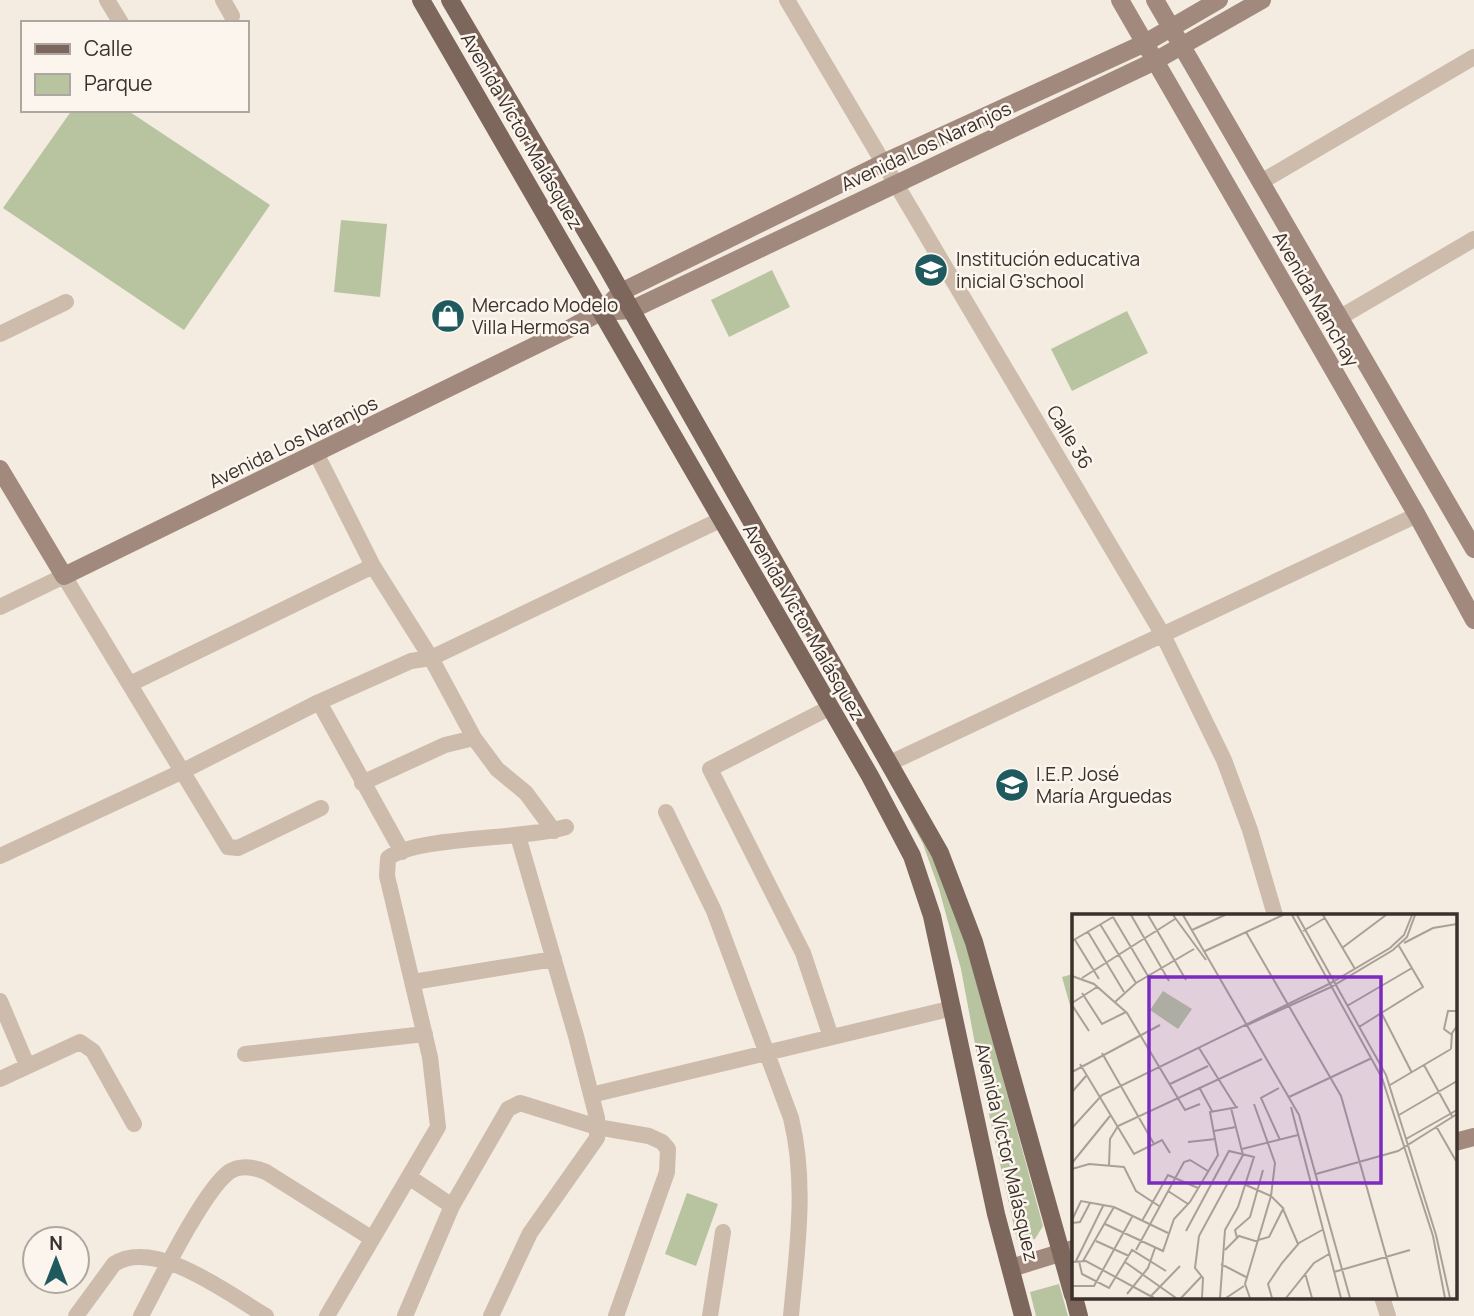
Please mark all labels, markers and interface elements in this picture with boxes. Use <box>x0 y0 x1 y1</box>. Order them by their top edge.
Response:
legend <box>21 21 248 112</box>
street label: Avenida Victor Malásquez <box>455 28 589 234</box>
text: Calle <box>84 34 133 62</box>
text: Parque <box>84 69 153 97</box>
street label: Avenida Los Naranjos <box>837 95 1015 197</box>
street label: Avenida Manchay <box>1267 227 1365 371</box>
place label: Institución educativa inicial G'school <box>956 246 1140 294</box>
school or university icon: Institución educativa inicial G'school <box>912 251 950 289</box>
place label: Mercado Modelo Villa Hermosa <box>472 292 618 340</box>
shop icon: Mercado Modelo Villa Hermosa <box>429 297 467 335</box>
street label: Avenida Los Naranjos <box>204 390 382 494</box>
street label: Calle 36 <box>1041 400 1099 474</box>
street label: Avenida Victor Malásquez <box>737 519 871 725</box>
place label: I.E.P. José María Arguedas <box>1036 761 1172 809</box>
school or university icon: I.E.P. José María Arguedas <box>993 766 1031 804</box>
inset map <box>1072 914 1456 1298</box>
street label: Avenida Victor Malásquez <box>969 1040 1045 1264</box>
north arrow <box>21 1225 91 1295</box>
text: N <box>49 1230 63 1256</box>

